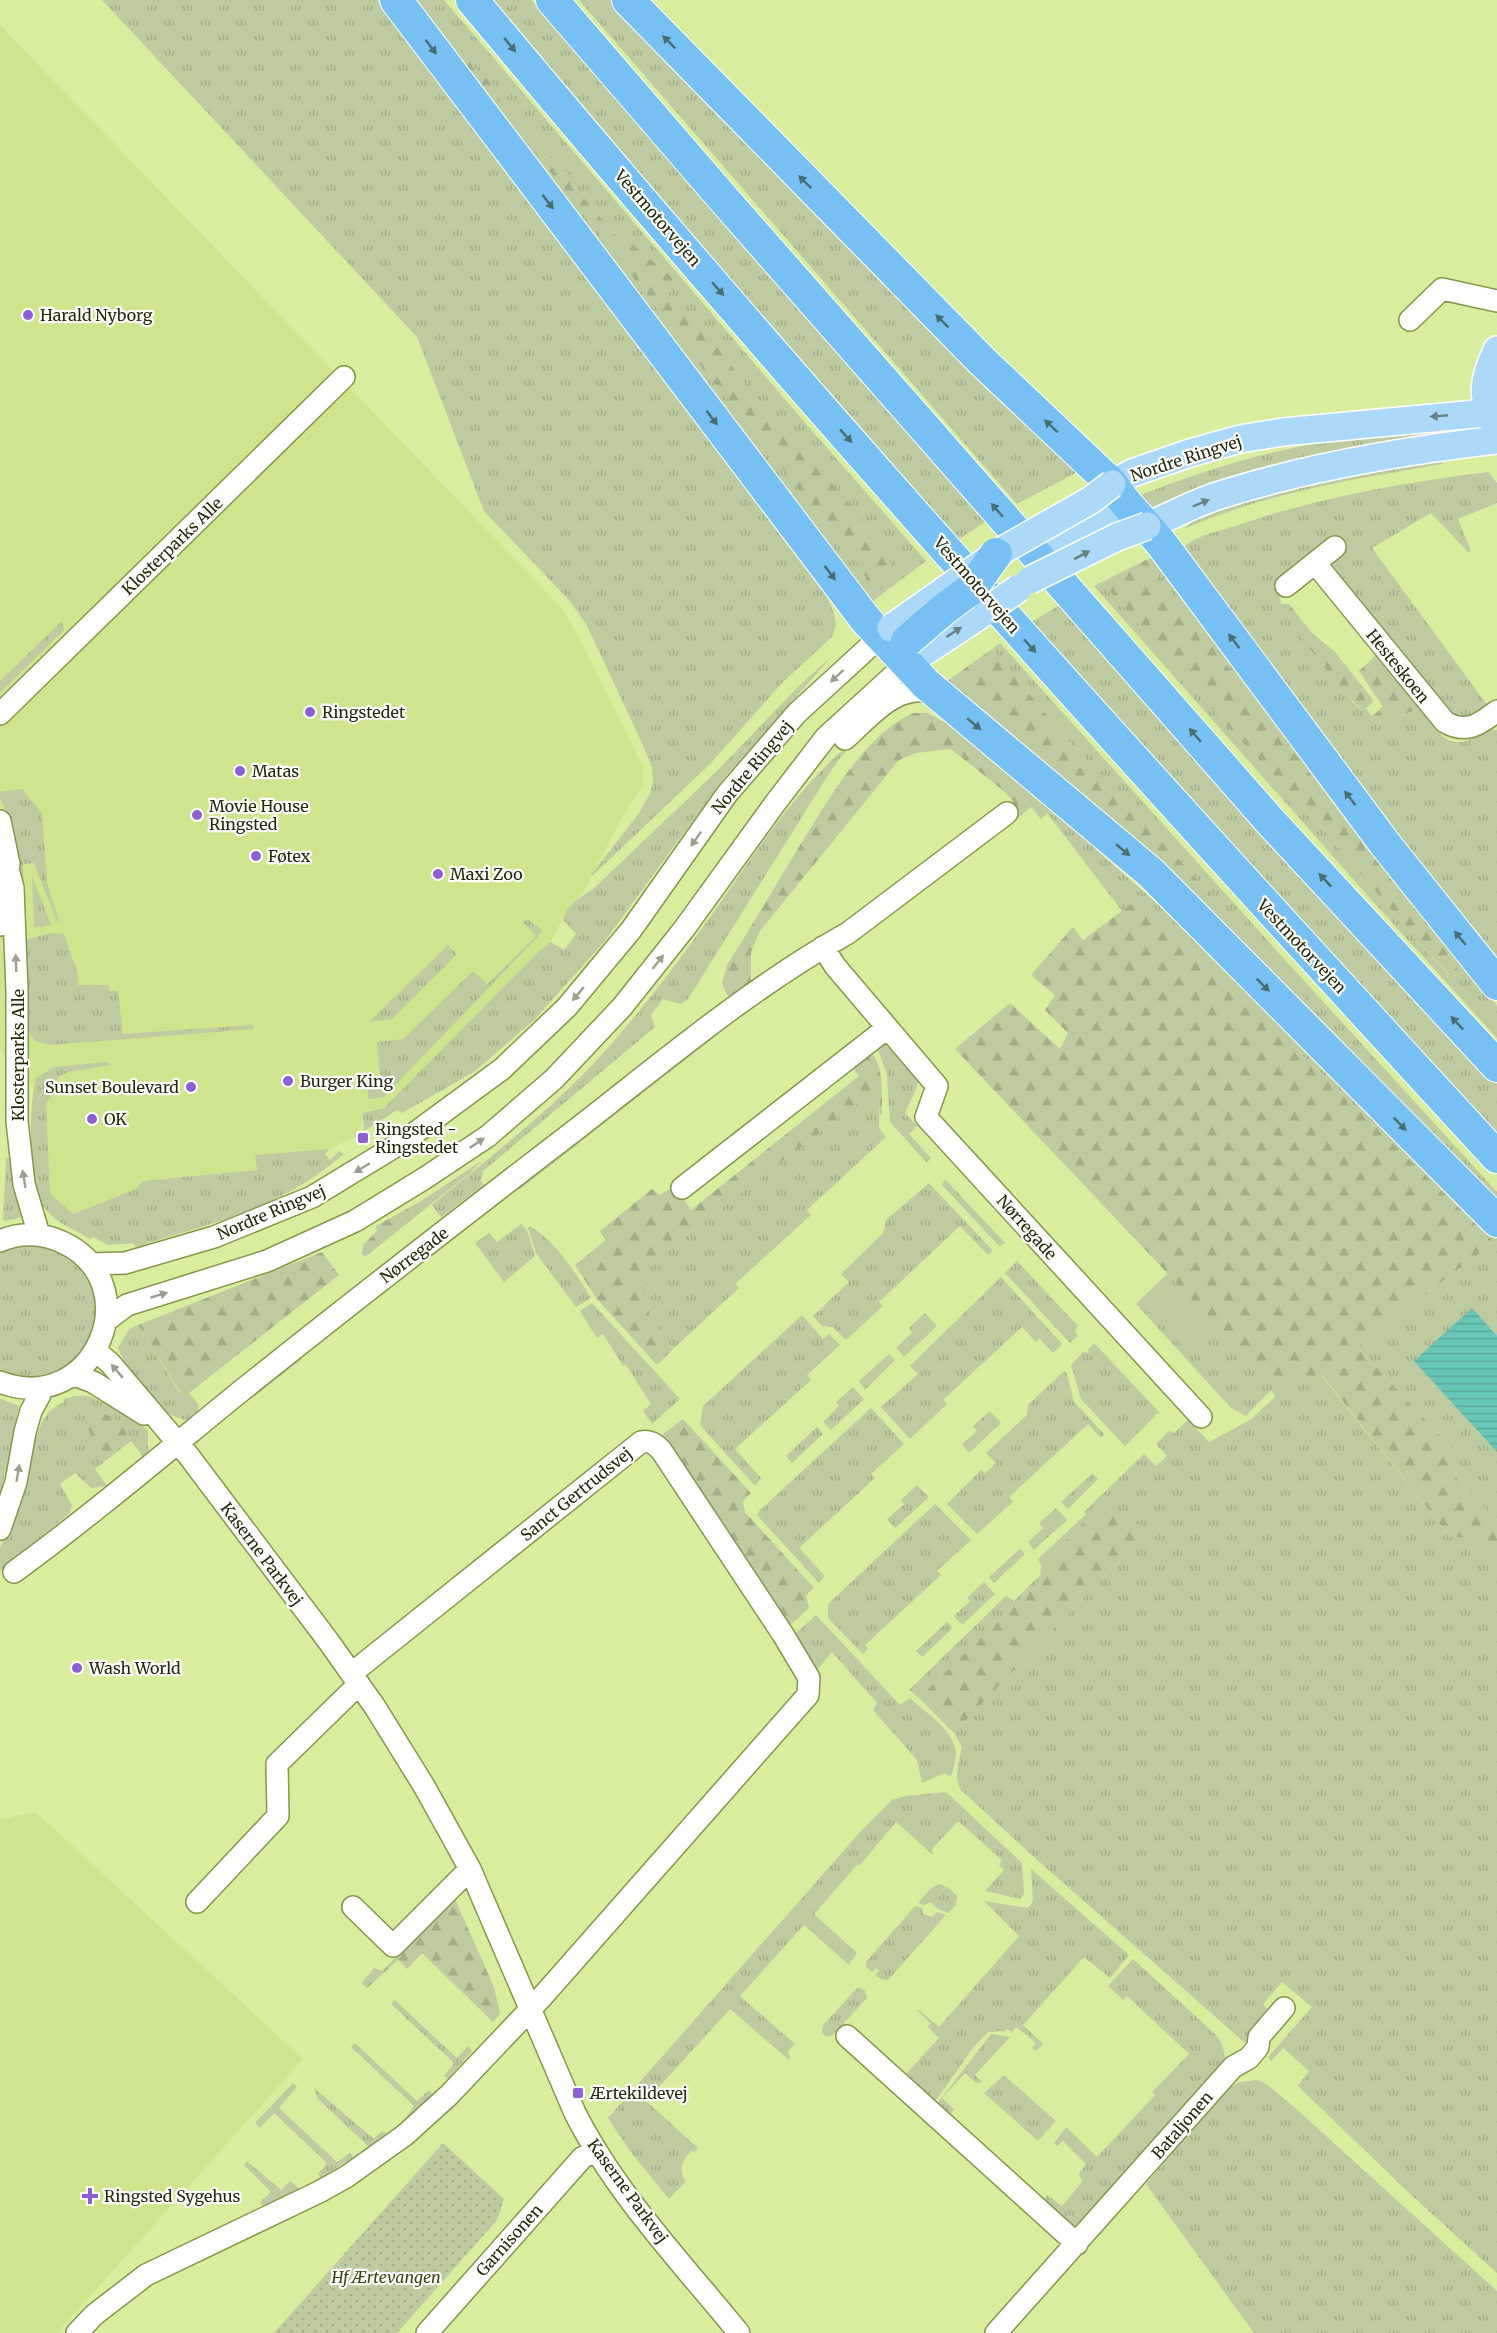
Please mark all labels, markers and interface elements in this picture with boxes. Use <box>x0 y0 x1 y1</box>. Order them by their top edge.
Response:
one-way arrow <box>662 36 676 50</box>
one-way arrow <box>503 37 516 53</box>
one-way arrow <box>425 38 437 54</box>
street label: Vestmotorvejen <box>610 165 706 271</box>
one-way arrow <box>798 174 812 189</box>
one-way arrow <box>542 195 554 210</box>
one-way arrow <box>712 281 725 297</box>
place label: Harald Nyborg <box>40 305 153 325</box>
marker: Harald Nyborg <box>21 308 35 322</box>
one-way arrow <box>935 314 949 328</box>
one-way arrow <box>705 410 717 425</box>
one-way arrow <box>1429 411 1448 421</box>
one-way arrow <box>1043 419 1058 433</box>
one-way arrow <box>839 428 852 443</box>
street label: Nordre Ringvej <box>1128 431 1244 485</box>
street label: Klosterparks Alle <box>117 493 227 599</box>
one-way arrow <box>1192 498 1210 508</box>
one-way arrow <box>990 502 1004 517</box>
street label: Vestmotorvejen <box>929 532 1025 638</box>
one-way arrow <box>1074 550 1091 560</box>
one-way arrow <box>823 565 836 581</box>
street label: Hesteskoen <box>1362 625 1434 707</box>
one-way arrow <box>946 627 962 638</box>
one-way arrow <box>1228 634 1240 649</box>
one-way arrow <box>1023 638 1036 653</box>
one-way arrow <box>830 669 845 682</box>
place label: Ringstedet <box>322 702 406 722</box>
marker: Ringstedet <box>303 705 317 719</box>
street label: Nordre Ringvej <box>707 716 797 818</box>
one-way arrow <box>966 717 981 730</box>
one-way arrow <box>1189 728 1202 743</box>
place label: Matas <box>252 761 299 781</box>
marker: Matas <box>233 764 247 778</box>
one-way arrow <box>1344 790 1356 806</box>
place label: Movie House Ringsted <box>209 796 309 834</box>
marker: Movie House Ringsted <box>190 808 204 822</box>
one-way arrow <box>690 830 702 846</box>
one-way arrow <box>1115 843 1131 856</box>
place label: Føtex <box>268 846 311 866</box>
marker: Føtex <box>249 849 263 863</box>
place label: Maxi Zoo <box>450 864 523 884</box>
marker: Maxi Zoo <box>431 867 445 881</box>
one-way arrow <box>1319 873 1332 888</box>
street label: Vestmotorvejen <box>1253 894 1351 998</box>
one-way arrow <box>1454 930 1467 946</box>
one-way arrow <box>12 954 21 973</box>
one-way arrow <box>651 954 663 969</box>
one-way arrow <box>1255 978 1269 992</box>
one-way arrow <box>572 986 585 1001</box>
street label: Klosterparks Alle <box>8 989 28 1121</box>
one-way arrow <box>1450 1016 1464 1031</box>
place label: Burger King <box>300 1071 393 1091</box>
marker: Burger King <box>281 1074 295 1088</box>
place label: Sunset Boulevard <box>45 1077 179 1097</box>
marker: Sunset Boulevard <box>184 1080 198 1094</box>
place label: OK <box>104 1109 127 1129</box>
marker: OK <box>85 1112 99 1126</box>
one-way arrow <box>1393 1116 1407 1130</box>
place label: Ringsted - Ringstedet <box>375 1119 459 1157</box>
marker: Ringsted - Ringstedet <box>356 1131 370 1145</box>
one-way arrow <box>469 1138 485 1149</box>
one-way arrow <box>354 1163 370 1174</box>
one-way arrow <box>20 1169 29 1188</box>
street label: Nordre Ringvej <box>214 1180 328 1244</box>
street label: Nørregade <box>993 1190 1061 1264</box>
street label: Nørregade <box>376 1223 452 1287</box>
one-way arrow <box>150 1290 168 1299</box>
one-way arrow <box>111 1364 124 1379</box>
street label: Sanct Gertrudsvej <box>516 1443 636 1545</box>
one-way arrow <box>13 1464 22 1483</box>
street label: Kaserne Parkvej <box>217 1498 307 1610</box>
place label: Wash World <box>88 1658 181 1678</box>
marker: Wash World <box>70 1661 84 1675</box>
place label: Ærtekildevej <box>589 2083 688 2103</box>
marker: Ærtekildevej <box>571 2086 585 2100</box>
street label: Bataljonen <box>1147 2087 1217 2163</box>
street label: Kaserne Parkvej <box>583 2135 673 2247</box>
place label: Ringsted Sygehus <box>104 2186 240 2206</box>
marker: Ringsted Sygehus <box>81 2187 99 2205</box>
street label: Garnisonen <box>471 2200 547 2280</box>
park label: Hf Ærtevangen <box>330 2267 441 2287</box>

